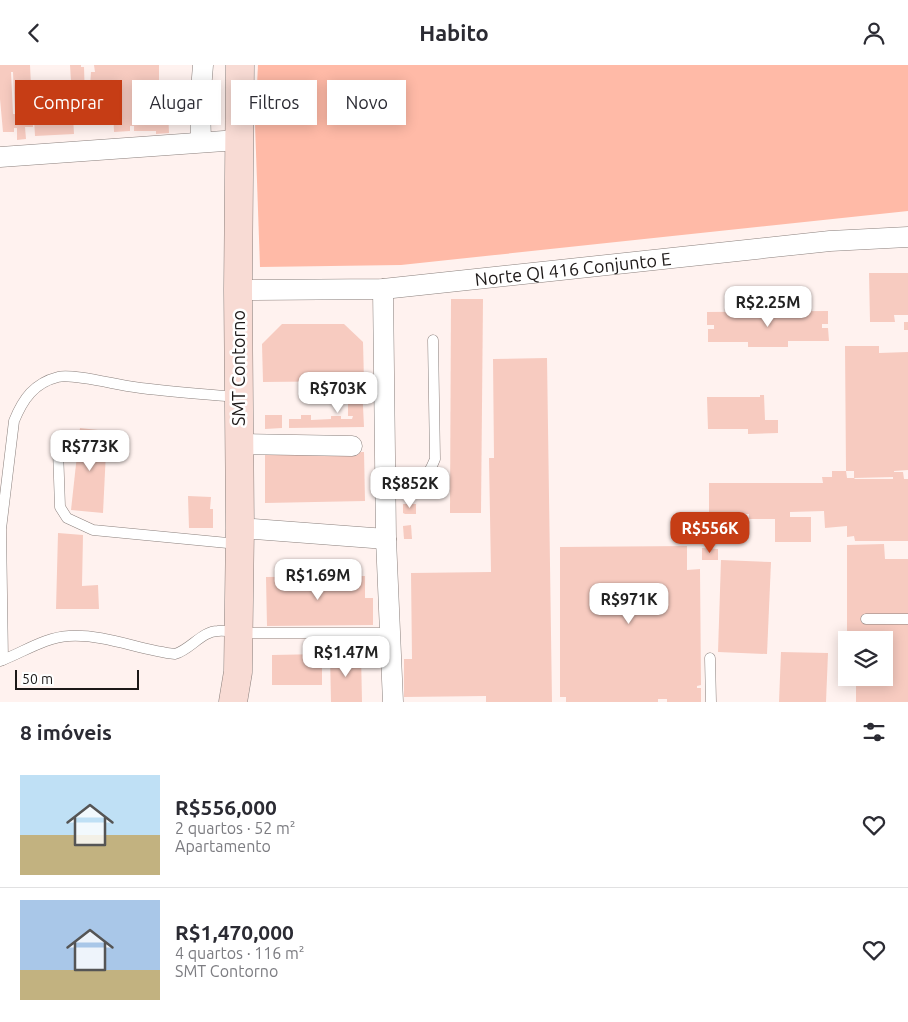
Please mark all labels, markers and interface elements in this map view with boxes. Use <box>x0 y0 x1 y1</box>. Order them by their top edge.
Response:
icon: back <box>20 19 48 47</box>
icon: person <box>860 19 888 47</box>
text: Habito <box>419 20 489 45</box>
chip: Comprar <box>15 80 122 125</box>
chip: Alugar <box>132 80 221 125</box>
chip: Filtros <box>231 80 317 125</box>
chip: Novo <box>327 80 406 125</box>
street label: Norte QI 416 Conjunto E <box>474 248 672 289</box>
pin: R$2.25M <box>722 285 814 328</box>
text: R$2.25M <box>736 293 800 311</box>
street label: SMT Contorno <box>228 310 248 426</box>
pin: R$703K <box>297 371 379 414</box>
text: R$703K <box>309 379 367 397</box>
pin: R$773K <box>49 429 131 472</box>
text: R$773K <box>61 437 119 455</box>
pin: R$852K <box>369 467 451 509</box>
text: R$852K <box>381 474 439 492</box>
pin: R$556K <box>669 511 751 554</box>
text: R$556K <box>681 519 739 537</box>
pin: R$1.69M <box>272 559 364 601</box>
text: R$1.69M <box>286 566 350 584</box>
pin: R$971K <box>588 583 670 625</box>
text: R$971K <box>600 590 658 608</box>
map controls <box>838 631 893 686</box>
button: layers <box>838 631 893 686</box>
pin: R$1.47M <box>300 635 392 678</box>
text: R$1.47M <box>314 643 378 661</box>
scale bar <box>15 667 139 690</box>
text: 50 m <box>22 671 53 687</box>
icon: filters <box>860 718 888 746</box>
text: 8 imóveis <box>20 720 112 744</box>
icon: home <box>60 795 120 855</box>
text: R$556,000 <box>175 795 277 819</box>
icon: heart <box>860 811 888 839</box>
text: 2 quartos · 52 m² <box>175 819 296 837</box>
text: Apartamento <box>175 837 271 855</box>
icon: home <box>60 920 120 980</box>
text: R$1,470,000 <box>175 920 294 944</box>
icon: heart <box>860 936 888 964</box>
text: 4 quartos · 116 m² <box>175 944 305 962</box>
text: SMT Contorno <box>175 962 278 980</box>

